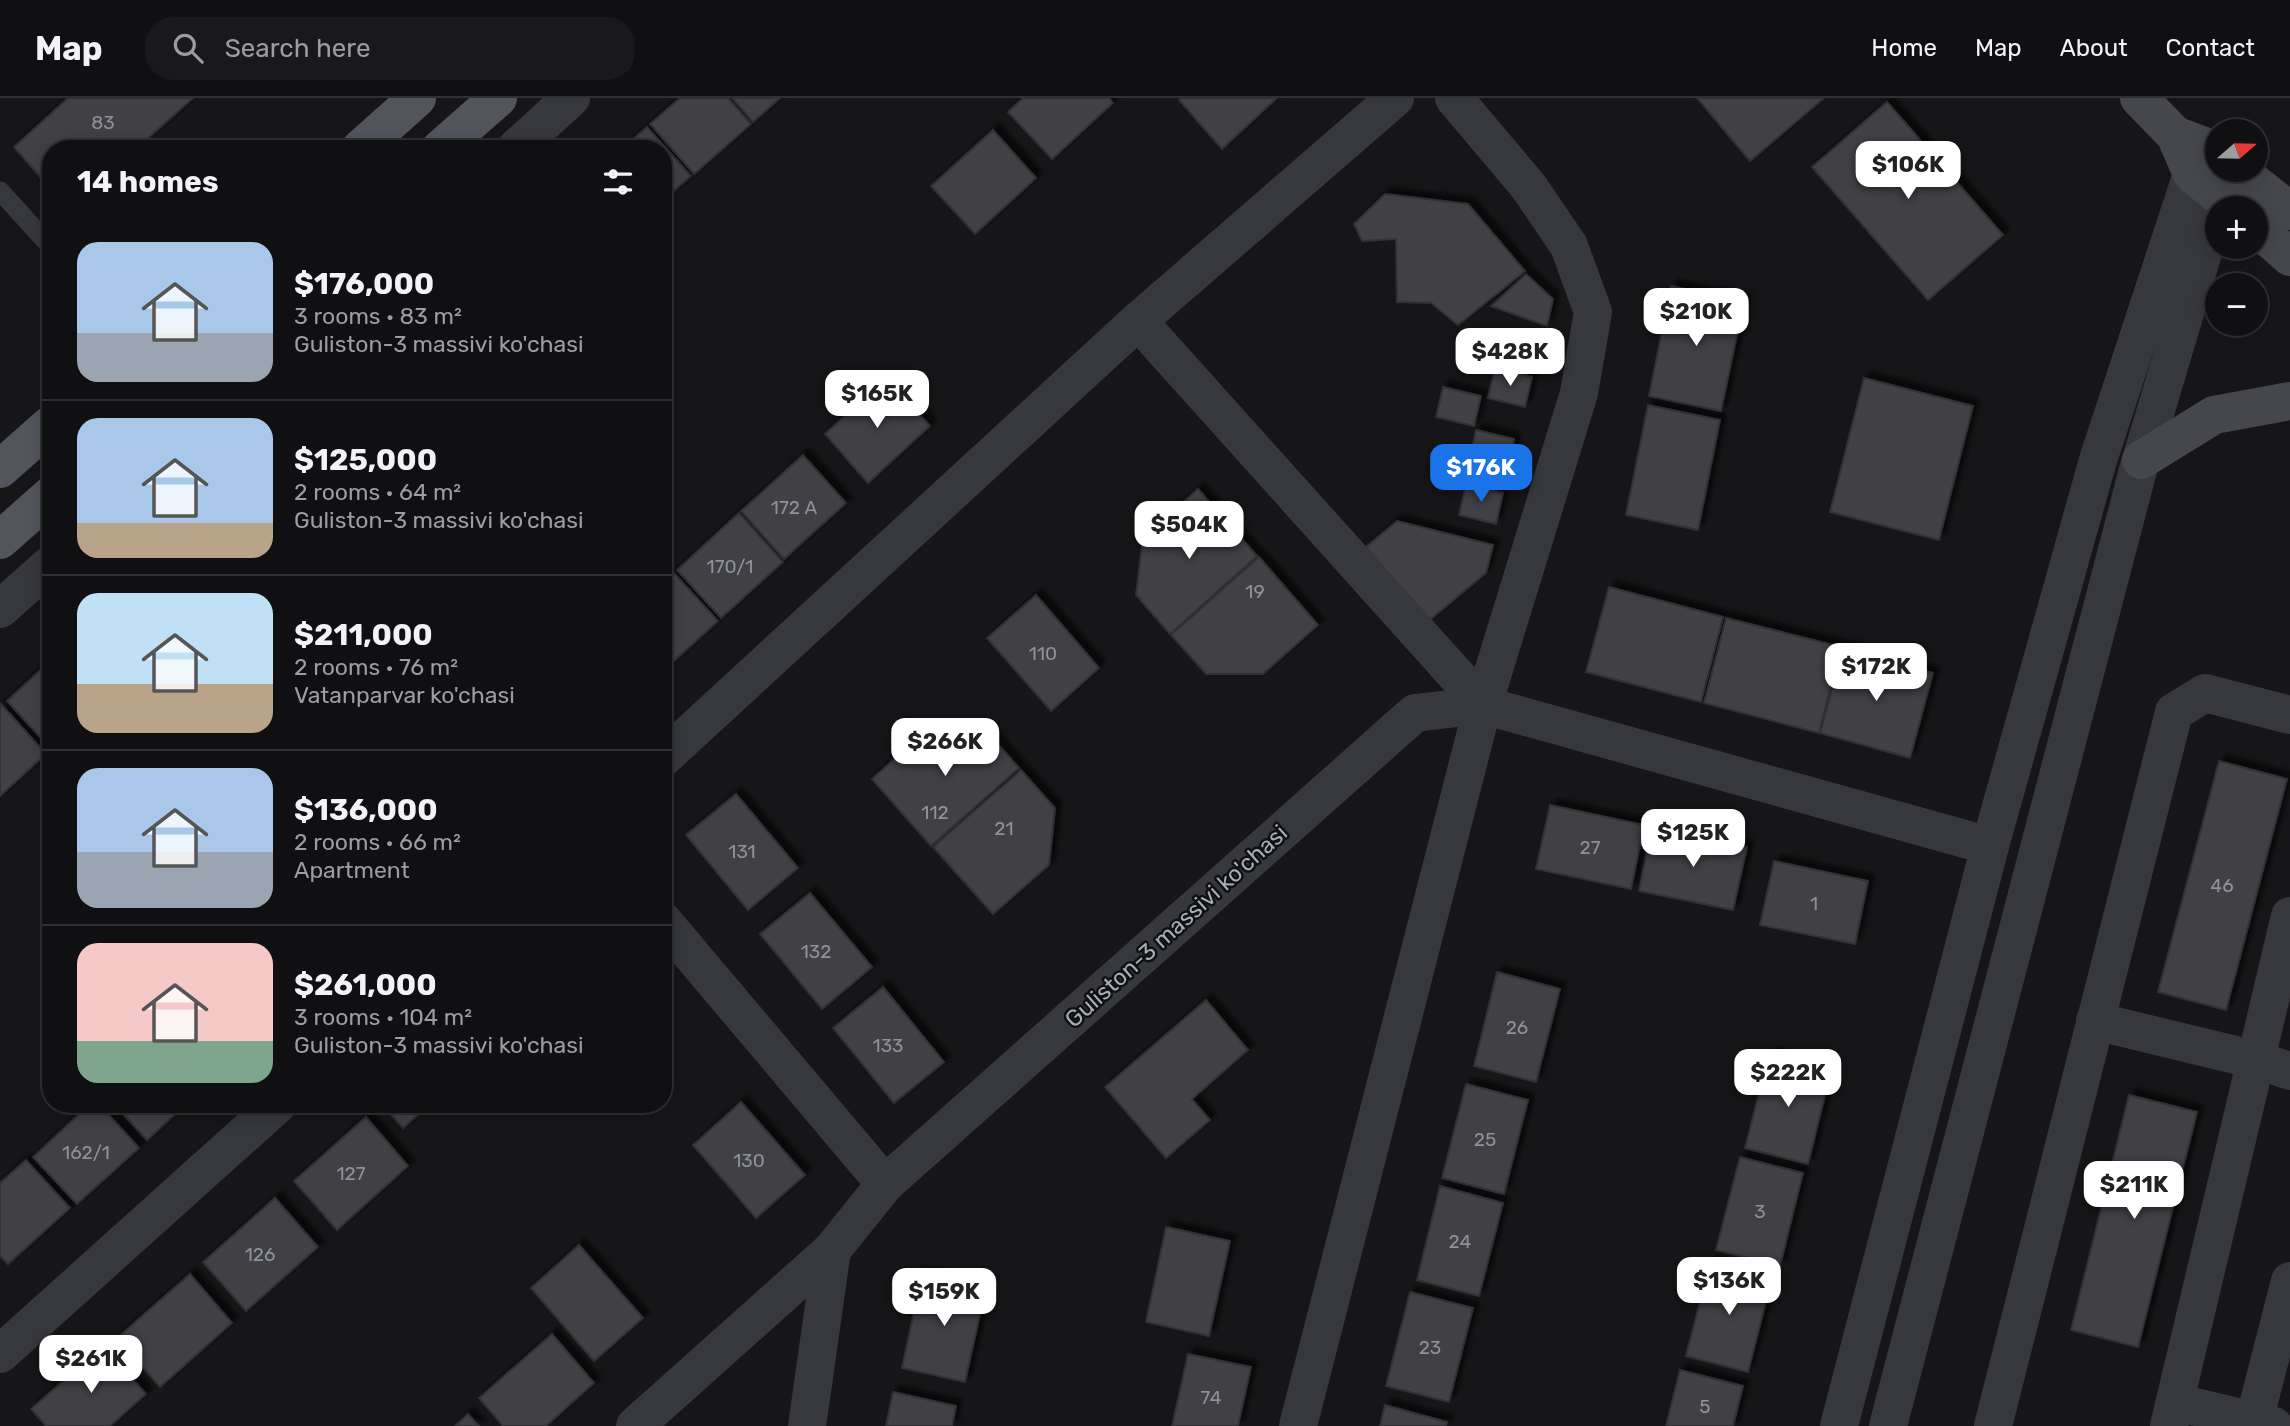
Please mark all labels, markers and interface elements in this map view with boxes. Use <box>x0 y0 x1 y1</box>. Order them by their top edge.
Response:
search box <box>145 17 635 80</box>
text: Map <box>35 29 103 68</box>
icon: search <box>169 29 207 67</box>
text: Search here <box>225 33 370 64</box>
text: Home <box>1871 34 1937 62</box>
text: Map <box>1975 34 2022 62</box>
text: About <box>2060 34 2128 62</box>
text: Contact <box>2166 34 2255 62</box>
house number: 83 <box>91 111 115 134</box>
north arrow <box>2205 119 2268 182</box>
map controls <box>2205 119 2268 336</box>
pin: $106K <box>1859 141 1957 201</box>
text: $106K <box>1872 150 1944 178</box>
icon: filters <box>599 163 637 201</box>
text: 14 homes <box>77 164 219 200</box>
button: + <box>2205 196 2268 259</box>
text: $176,000 <box>294 266 434 302</box>
icon: home <box>133 270 217 354</box>
button: − <box>2205 273 2268 336</box>
pin: $210K <box>1647 288 1745 348</box>
text: $210K <box>1660 297 1732 325</box>
text: 3 rooms · 83 m² <box>294 302 462 330</box>
pin: $428K <box>1461 328 1559 388</box>
text: Guliston-3 massivi ko'chasi <box>294 330 584 358</box>
text: $428K <box>1472 337 1548 365</box>
pin: $165K <box>828 370 926 430</box>
text: $165K <box>841 379 913 407</box>
text: $125,000 <box>294 442 437 478</box>
pin: $176K <box>1432 444 1530 504</box>
icon: home <box>133 446 217 530</box>
text: $176K <box>1446 453 1516 481</box>
text: 2 rooms · 64 m² <box>294 478 461 506</box>
house number: 172 А <box>771 496 817 519</box>
pin: $504K <box>1140 502 1238 561</box>
text: Guliston-3 massivi ko'chasi <box>294 506 584 534</box>
text: $504K <box>1151 510 1227 538</box>
house number: 170/1 <box>707 555 753 578</box>
house number: 19 <box>1245 580 1265 603</box>
text: $211,000 <box>294 617 433 653</box>
icon: home <box>133 621 217 705</box>
house number: 110 <box>1029 642 1057 665</box>
pin: $172K <box>1827 644 1925 703</box>
text: $172K <box>1841 652 1911 680</box>
text: 2 rooms · 76 m² <box>294 653 458 681</box>
text: Vatanparvar ko'chasi <box>294 681 515 709</box>
pin: $266K <box>896 718 994 778</box>
text: $266K <box>907 727 983 755</box>
text: $136,000 <box>294 792 438 828</box>
icon: home <box>133 796 217 880</box>
house number: 112 <box>921 801 949 824</box>
pin: $125K <box>1644 810 1742 869</box>
house number: 21 <box>994 817 1014 840</box>
text: $125K <box>1657 818 1729 846</box>
street label: Guliston-3 massivi ko'chasi <box>1059 819 1293 1033</box>
text: 2 rooms · 66 m² <box>294 828 461 856</box>
house number: 27 <box>1580 836 1601 859</box>
house number: 131 <box>728 840 756 863</box>
text: Apartment <box>294 856 410 884</box>
house number: 46 <box>2210 874 2234 897</box>
house number: 1 <box>1810 892 1818 915</box>
house number: 132 <box>801 940 831 963</box>
text: $261,000 <box>294 967 437 1003</box>
icon: home <box>133 971 217 1055</box>
text: 3 rooms · 104 m² <box>294 1003 472 1031</box>
house number: 26 <box>1506 1016 1528 1039</box>
text: Guliston-3 massivi ko'chasi <box>294 1031 584 1059</box>
house number: 133 <box>873 1034 903 1057</box>
pin: $222K <box>1739 1049 1837 1109</box>
text: $222K <box>1750 1058 1826 1086</box>
house number: 25 <box>1474 1128 1496 1151</box>
house number: 162/1 <box>62 1141 110 1164</box>
house number: 130 <box>733 1149 765 1172</box>
house number: 127 <box>336 1162 366 1185</box>
pin: $211K <box>2085 1162 2183 1221</box>
text: $211K <box>2100 1170 2168 1198</box>
house number: 3 <box>1754 1200 1766 1223</box>
house number: 24 <box>1449 1230 1472 1253</box>
house number: 126 <box>245 1243 275 1266</box>
pin: $136K <box>1680 1258 1778 1317</box>
text: $136K <box>1693 1266 1765 1294</box>
pin: $159K <box>895 1268 993 1328</box>
text: $159K <box>908 1277 980 1305</box>
pin: $261K <box>42 1336 140 1395</box>
house number: 23 <box>1419 1336 1441 1359</box>
text: $261K <box>55 1344 127 1372</box>
house number: 74 <box>1201 1386 1222 1409</box>
house number: 5 <box>1699 1395 1711 1418</box>

